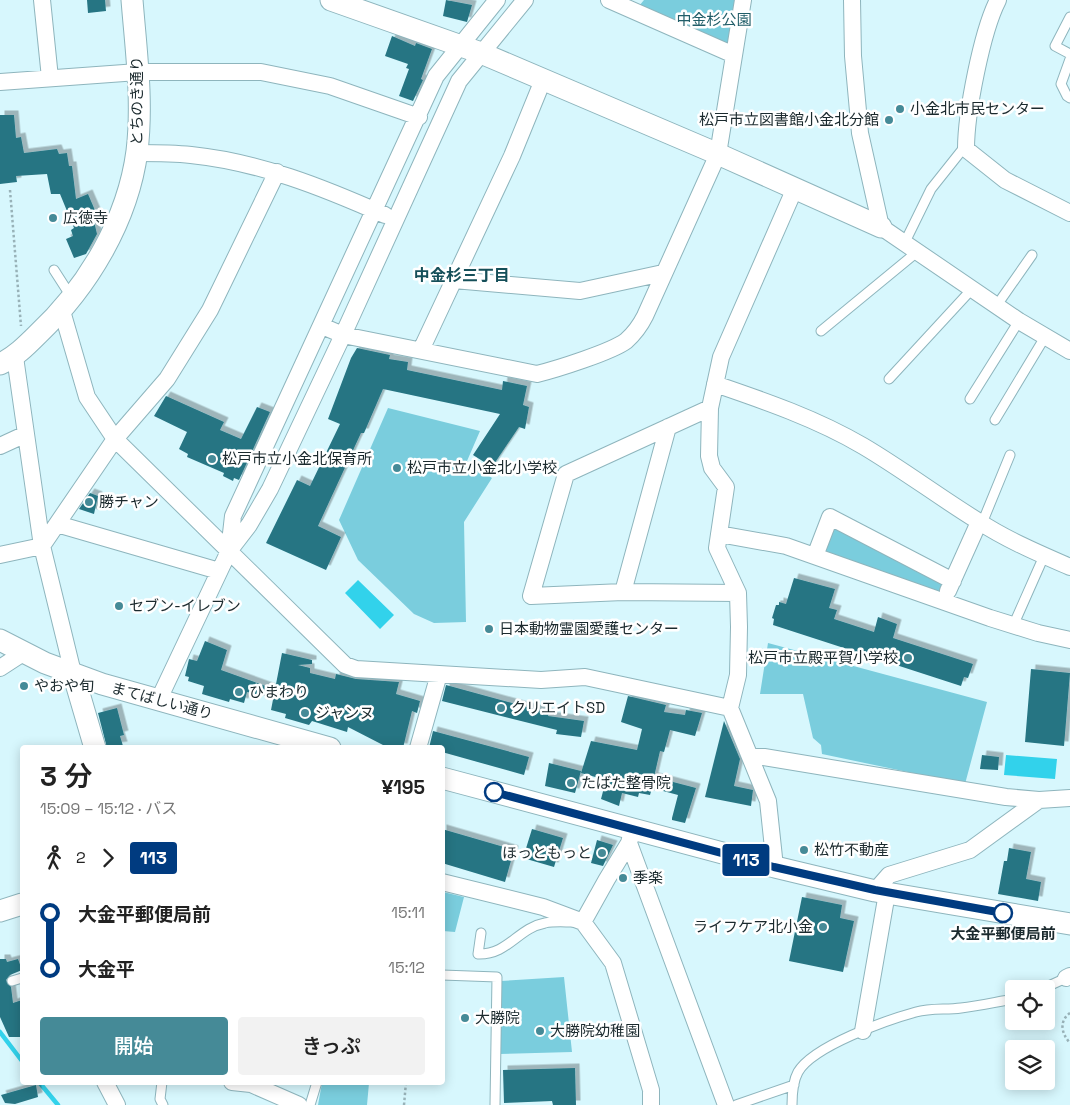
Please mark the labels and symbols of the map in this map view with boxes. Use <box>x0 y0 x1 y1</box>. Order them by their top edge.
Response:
park label: 中金杉公園 <box>676 10 752 29</box>
street label: とちのき通り <box>127 56 146 146</box>
place label: 小金北市民センター <box>910 99 1045 118</box>
marker: 小金北市民センター <box>894 103 906 115</box>
place label: 松戸市立図書館小金北分館 <box>699 110 879 129</box>
marker: 松戸市立図書館小金北分館 <box>883 114 895 126</box>
place label: 広徳寺 <box>63 208 108 227</box>
marker: 広徳寺 <box>47 212 59 224</box>
district label: 中金杉三丁目 <box>414 265 510 286</box>
place label: 松戸市立小金北保育所 <box>222 449 372 468</box>
marker: 松戸市立小金北保育所 <box>206 453 218 465</box>
place label: 松戸市立小金北小学校 <box>407 458 557 477</box>
marker: 松戸市立小金北小学校 <box>391 462 403 474</box>
place label: 勝チャン <box>99 492 159 511</box>
marker: 勝チャン <box>83 496 95 508</box>
place label: セブン-イレブン <box>129 596 241 615</box>
marker: セブン-イレブン <box>113 600 125 612</box>
place label: 日本動物霊園愛護センター <box>499 619 679 638</box>
marker: 日本動物霊園愛護センター <box>483 623 495 635</box>
place label: 松戸市立殿平賀小学校 <box>748 648 898 667</box>
marker: 松戸市立殿平賀小学校 <box>902 652 914 664</box>
place label: やおや旬 <box>34 676 94 695</box>
street label: まてばしい通り <box>109 678 215 723</box>
marker: やおや旬 <box>18 680 30 692</box>
place label: ひまわり <box>249 682 309 701</box>
marker: ひまわり <box>233 686 245 698</box>
place label: クリエイトSD <box>511 698 605 717</box>
marker: クリエイトSD <box>495 702 507 714</box>
place label: ジャンヌ <box>315 703 374 722</box>
marker: ジャンヌ <box>299 707 311 719</box>
place label: たばた整骨院 <box>581 773 671 792</box>
marker: たばた整骨院 <box>565 777 577 789</box>
unlabelled marker <box>484 782 504 802</box>
place label: 松竹不動産 <box>814 840 889 859</box>
place label: ほっともっと <box>502 843 592 862</box>
line badge: 113 <box>717 844 775 876</box>
marker: 松竹不動産 <box>798 844 810 856</box>
marker: ほっともっと <box>596 847 608 859</box>
place label: 季楽 <box>633 868 663 887</box>
marker: 季楽 <box>617 872 629 884</box>
marker: 大金平郵便局前 <box>993 903 1013 923</box>
place label: ライフケア北小金 <box>693 917 813 936</box>
marker: ライフケア北小金 <box>817 921 829 933</box>
place label: 大金平郵便局前 <box>950 924 1056 943</box>
place label: 大勝院 <box>475 1008 520 1027</box>
marker: 大勝院 <box>459 1012 471 1024</box>
place label: 大勝院幼稚園 <box>550 1021 640 1040</box>
marker: 大勝院幼稚園 <box>534 1025 546 1037</box>

